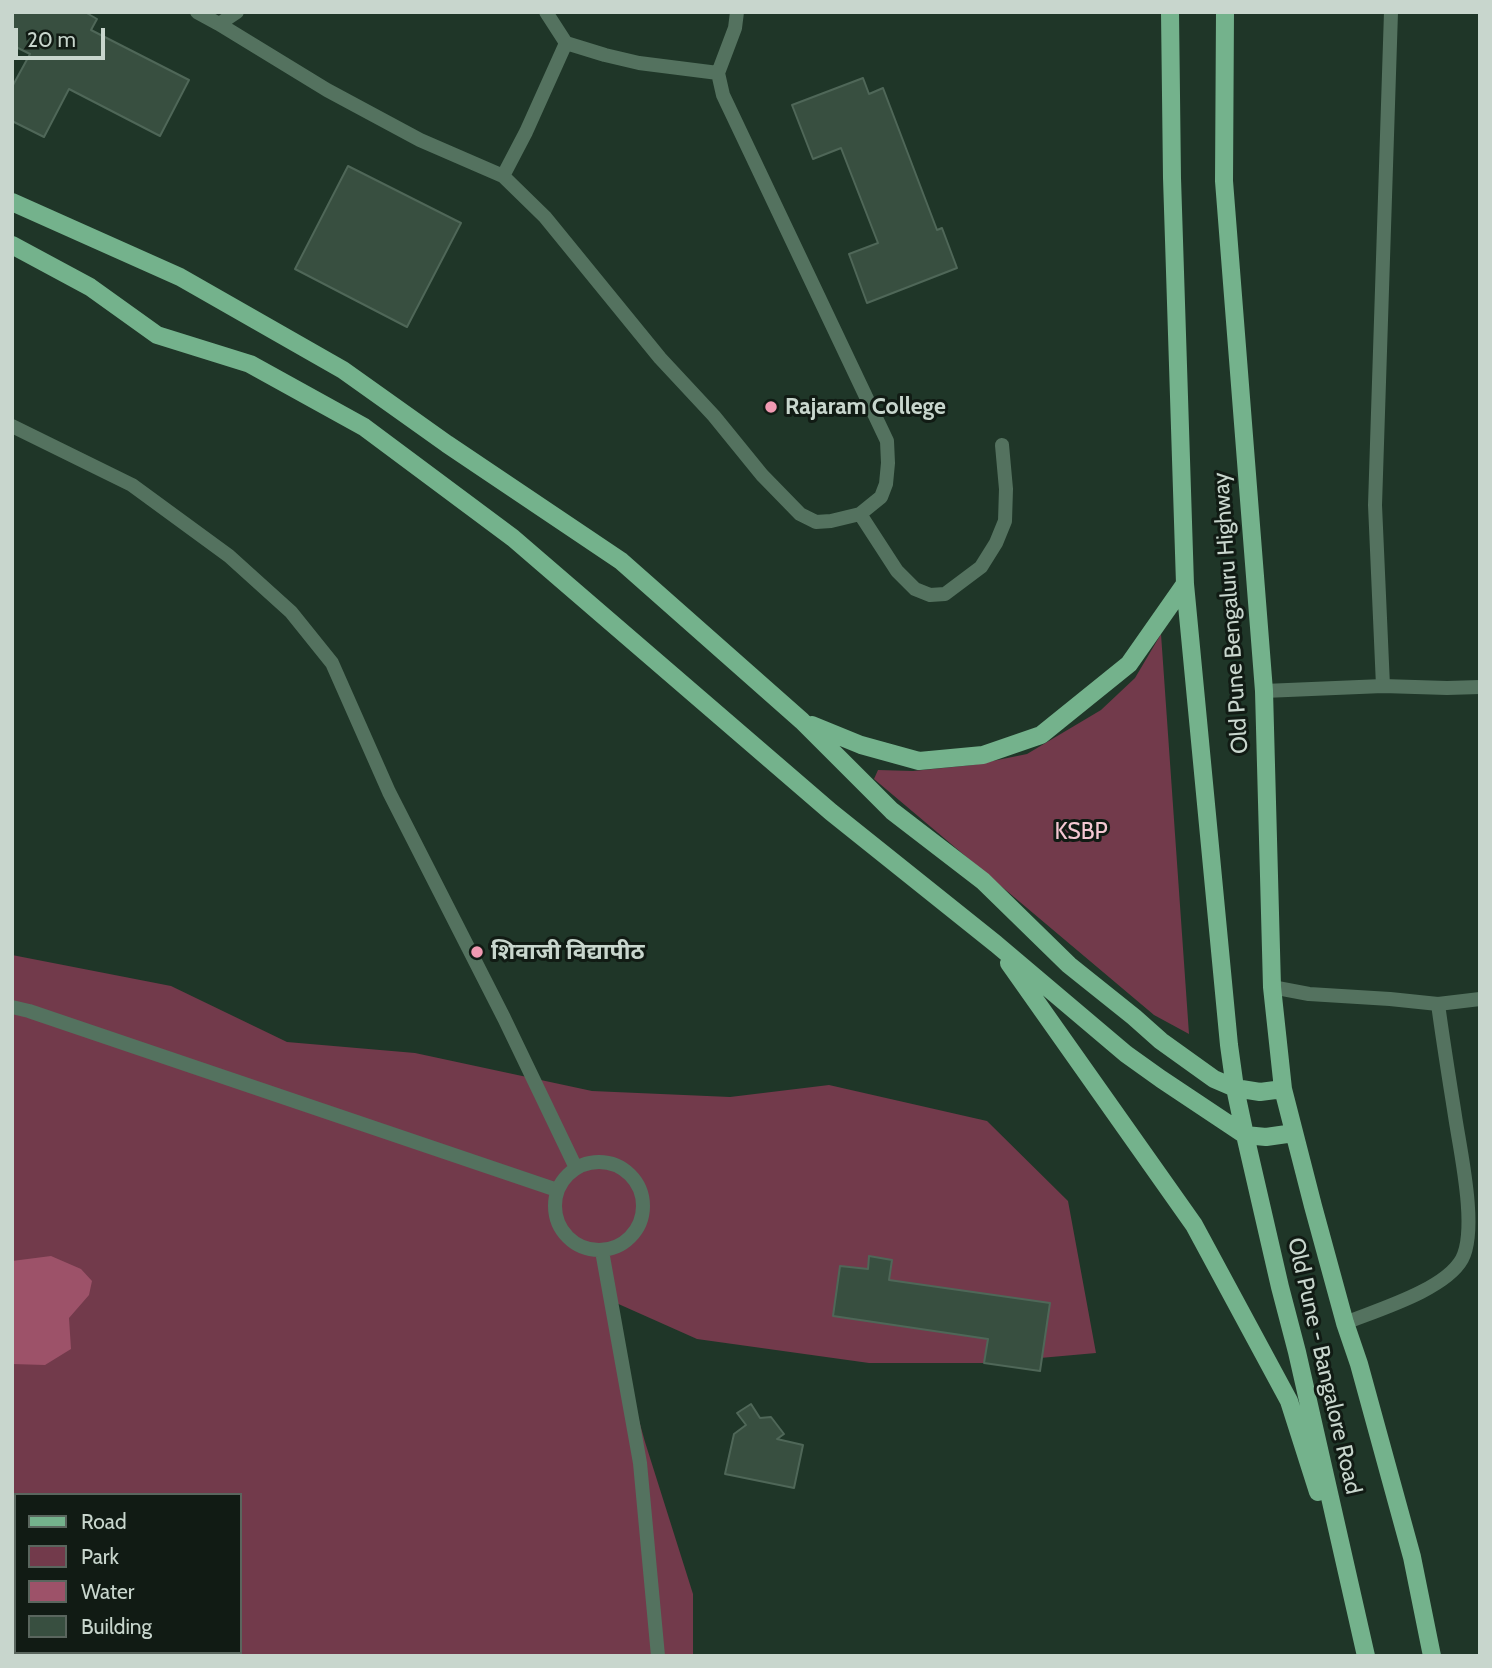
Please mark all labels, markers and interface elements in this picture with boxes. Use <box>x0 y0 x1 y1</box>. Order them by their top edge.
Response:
scale bar <box>18 14 108 58</box>
text: 20 m <box>27 27 76 52</box>
place label: Rajaram College <box>785 393 946 421</box>
marker: Rajaram College <box>763 399 779 415</box>
street label: Old Pune Bengaluru Highway <box>1207 471 1255 755</box>
park label: KSBP <box>1054 818 1108 846</box>
place label: शिवाजी विद्यापीठ <box>491 938 645 966</box>
marker: शिवाजी विद्यापीठ <box>469 944 485 960</box>
street label: Old Pune - Bangalore Road <box>1281 1235 1367 1497</box>
legend <box>14 1493 242 1654</box>
text: Road <box>81 1509 127 1534</box>
text: Park <box>81 1544 119 1569</box>
text: Water <box>81 1579 134 1604</box>
text: Building <box>81 1614 152 1639</box>

